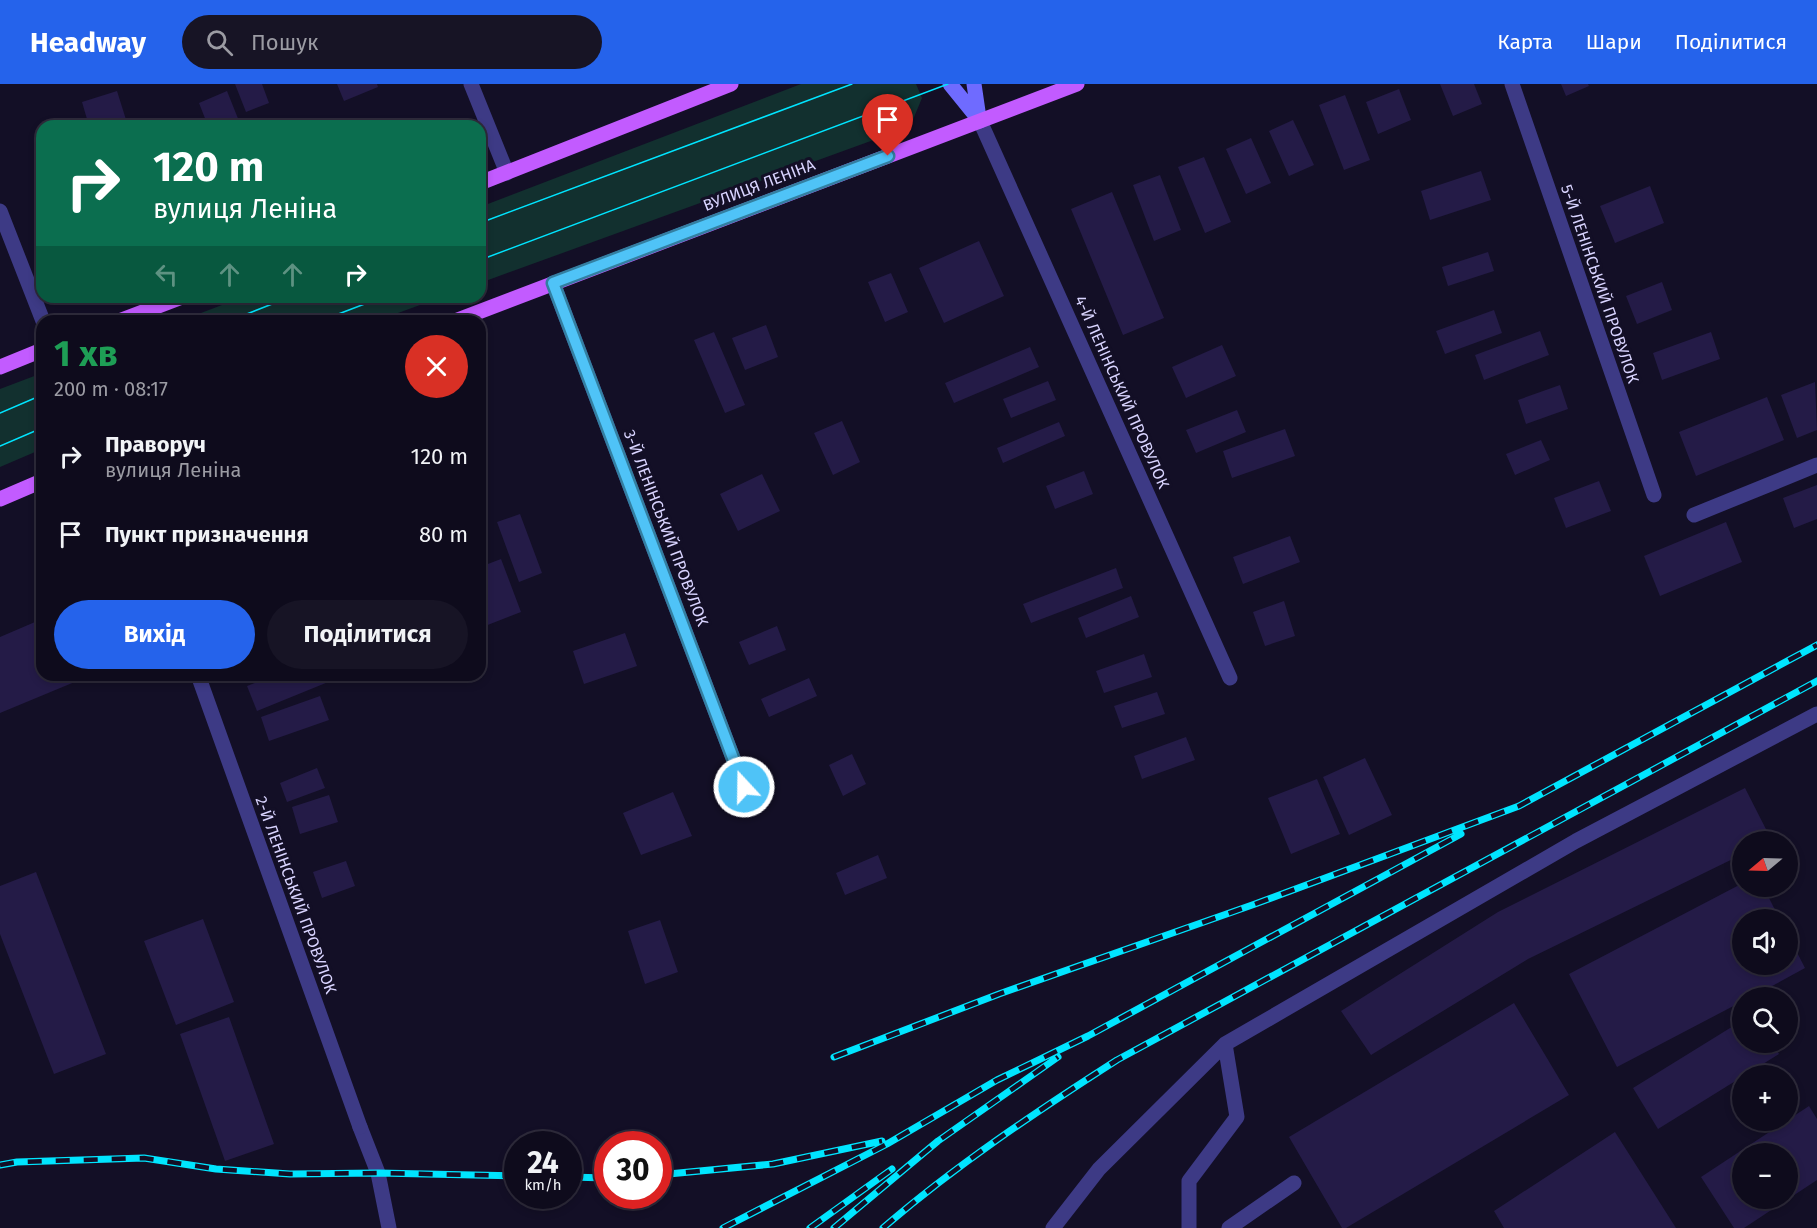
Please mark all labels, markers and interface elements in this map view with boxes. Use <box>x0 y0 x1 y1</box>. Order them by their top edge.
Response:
search box <box>182 15 602 69</box>
text: Headway <box>30 26 146 59</box>
icon: search <box>203 26 236 59</box>
text: Пошук <box>251 29 318 56</box>
text: Карта <box>1497 29 1553 55</box>
text: Шари <box>1586 29 1642 55</box>
text: Поділитися <box>1675 29 1787 55</box>
pin <box>862 94 913 156</box>
icon: arrive <box>871 103 904 136</box>
text: 120 m <box>153 142 264 192</box>
icon: right <box>54 144 132 222</box>
street label: ВУЛИЦЯ ЛЕНІНА <box>700 155 818 215</box>
street label: 5-Й ЛЕНІНСЬКИЙ ПРОВУЛОК <box>1557 182 1643 386</box>
text: вулиця Леніна <box>153 193 337 225</box>
icon: left <box>150 258 183 291</box>
icon: ahead <box>213 258 246 291</box>
icon: ahead <box>276 258 309 291</box>
icon: right <box>339 258 372 291</box>
street label: 4-Й ЛЕНІНСЬКИЙ ПРОВУЛОК <box>1071 293 1173 492</box>
text: 1 хв <box>54 332 118 376</box>
button: close <box>405 335 468 398</box>
text: 200 m · 08:17 <box>54 377 168 401</box>
street label: 3-Й ЛЕНІНСЬКИЙ ПРОВУЛОК <box>620 427 712 629</box>
text: Праворуч <box>105 431 206 458</box>
icon: right <box>54 440 87 473</box>
text: 120 m <box>411 443 468 470</box>
text: вулиця Леніна <box>105 458 241 482</box>
icon: arrive <box>54 518 87 551</box>
text: Пункт призначення <box>105 521 309 548</box>
text: 80 m <box>419 521 468 548</box>
button: Вихід <box>54 600 255 669</box>
button: Поділитися <box>267 600 468 669</box>
position arrow <box>712 755 776 819</box>
street label: 2-Й ЛЕНІНСЬКИЙ ПРОВУЛОК <box>251 794 341 997</box>
north arrow <box>1732 831 1798 897</box>
map controls <box>1732 831 1798 1209</box>
button: sound <box>1732 909 1798 975</box>
button: search <box>1732 987 1798 1053</box>
button: + <box>1732 1065 1798 1131</box>
speed limit sign: 30 <box>594 1131 672 1209</box>
button: − <box>1732 1143 1798 1209</box>
text: 24 <box>527 1145 559 1181</box>
text: km/h <box>524 1176 562 1194</box>

